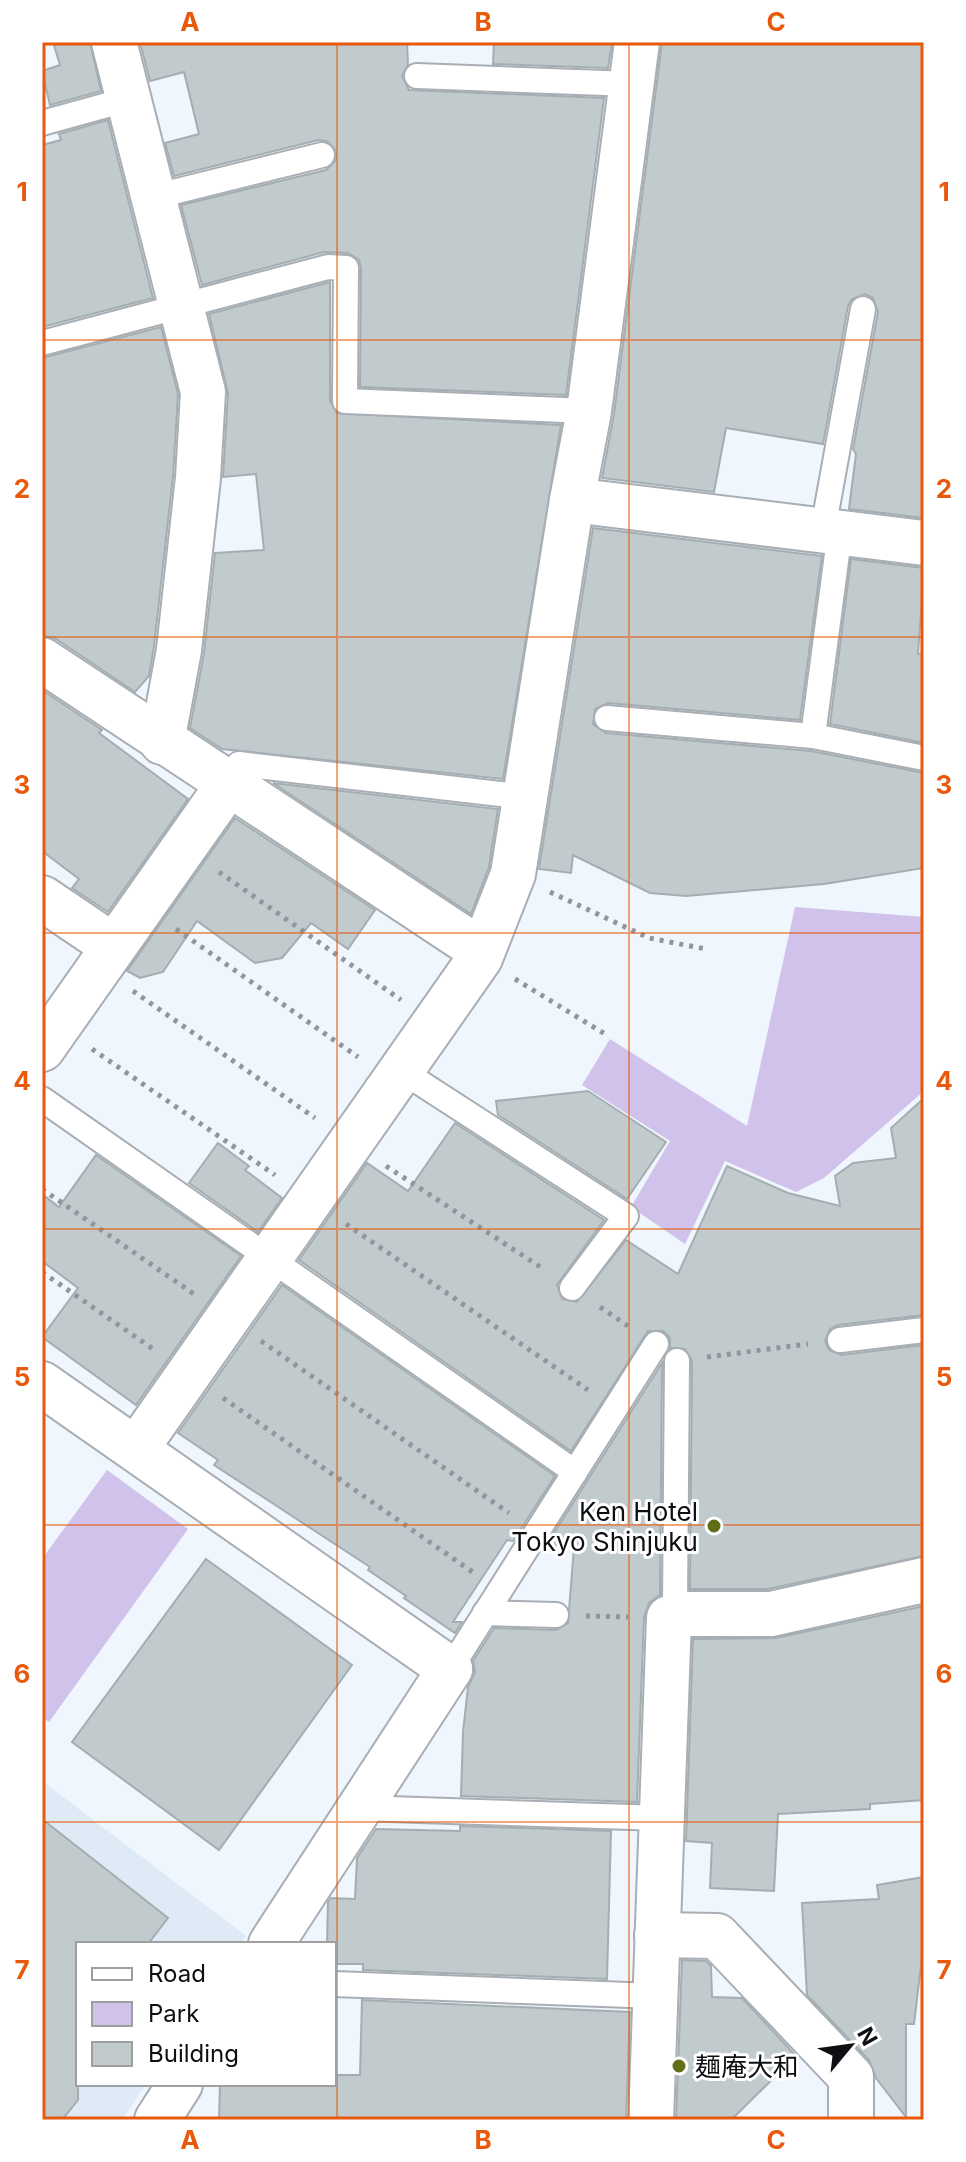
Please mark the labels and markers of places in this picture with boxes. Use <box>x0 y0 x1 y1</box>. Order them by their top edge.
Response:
place label: Ken Hotel Tokyo Shinjuku <box>511 1496 698 1557</box>
marker: Ken Hotel Tokyo Shinjuku <box>705 1517 723 1535</box>
place label: 麺庵大和 <box>695 2051 799 2082</box>
marker: 麺庵大和 <box>670 2057 688 2075</box>

